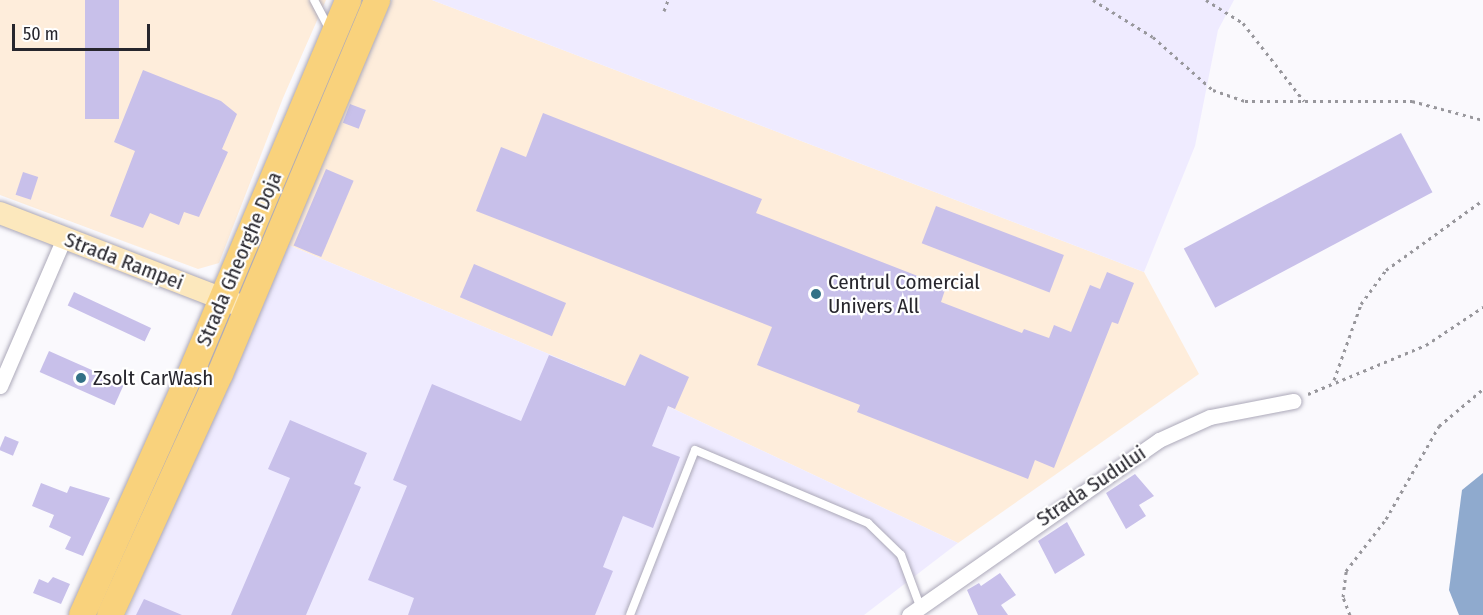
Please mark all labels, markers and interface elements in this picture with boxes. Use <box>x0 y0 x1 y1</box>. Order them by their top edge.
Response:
scale bar <box>15 12 153 50</box>
text: 50 m <box>23 23 59 45</box>
street label: Strada Gheorghe Doja <box>191 168 287 350</box>
street label: Strada Rampei <box>61 227 187 295</box>
place label: Centrul Comercial Univers All <box>828 269 980 319</box>
marker: Centrul Comercial Univers All <box>809 287 823 301</box>
place label: Zsolt CarWash <box>93 365 213 391</box>
marker: Zsolt CarWash <box>74 371 88 385</box>
street label: Strada Sudului <box>1032 440 1150 532</box>

